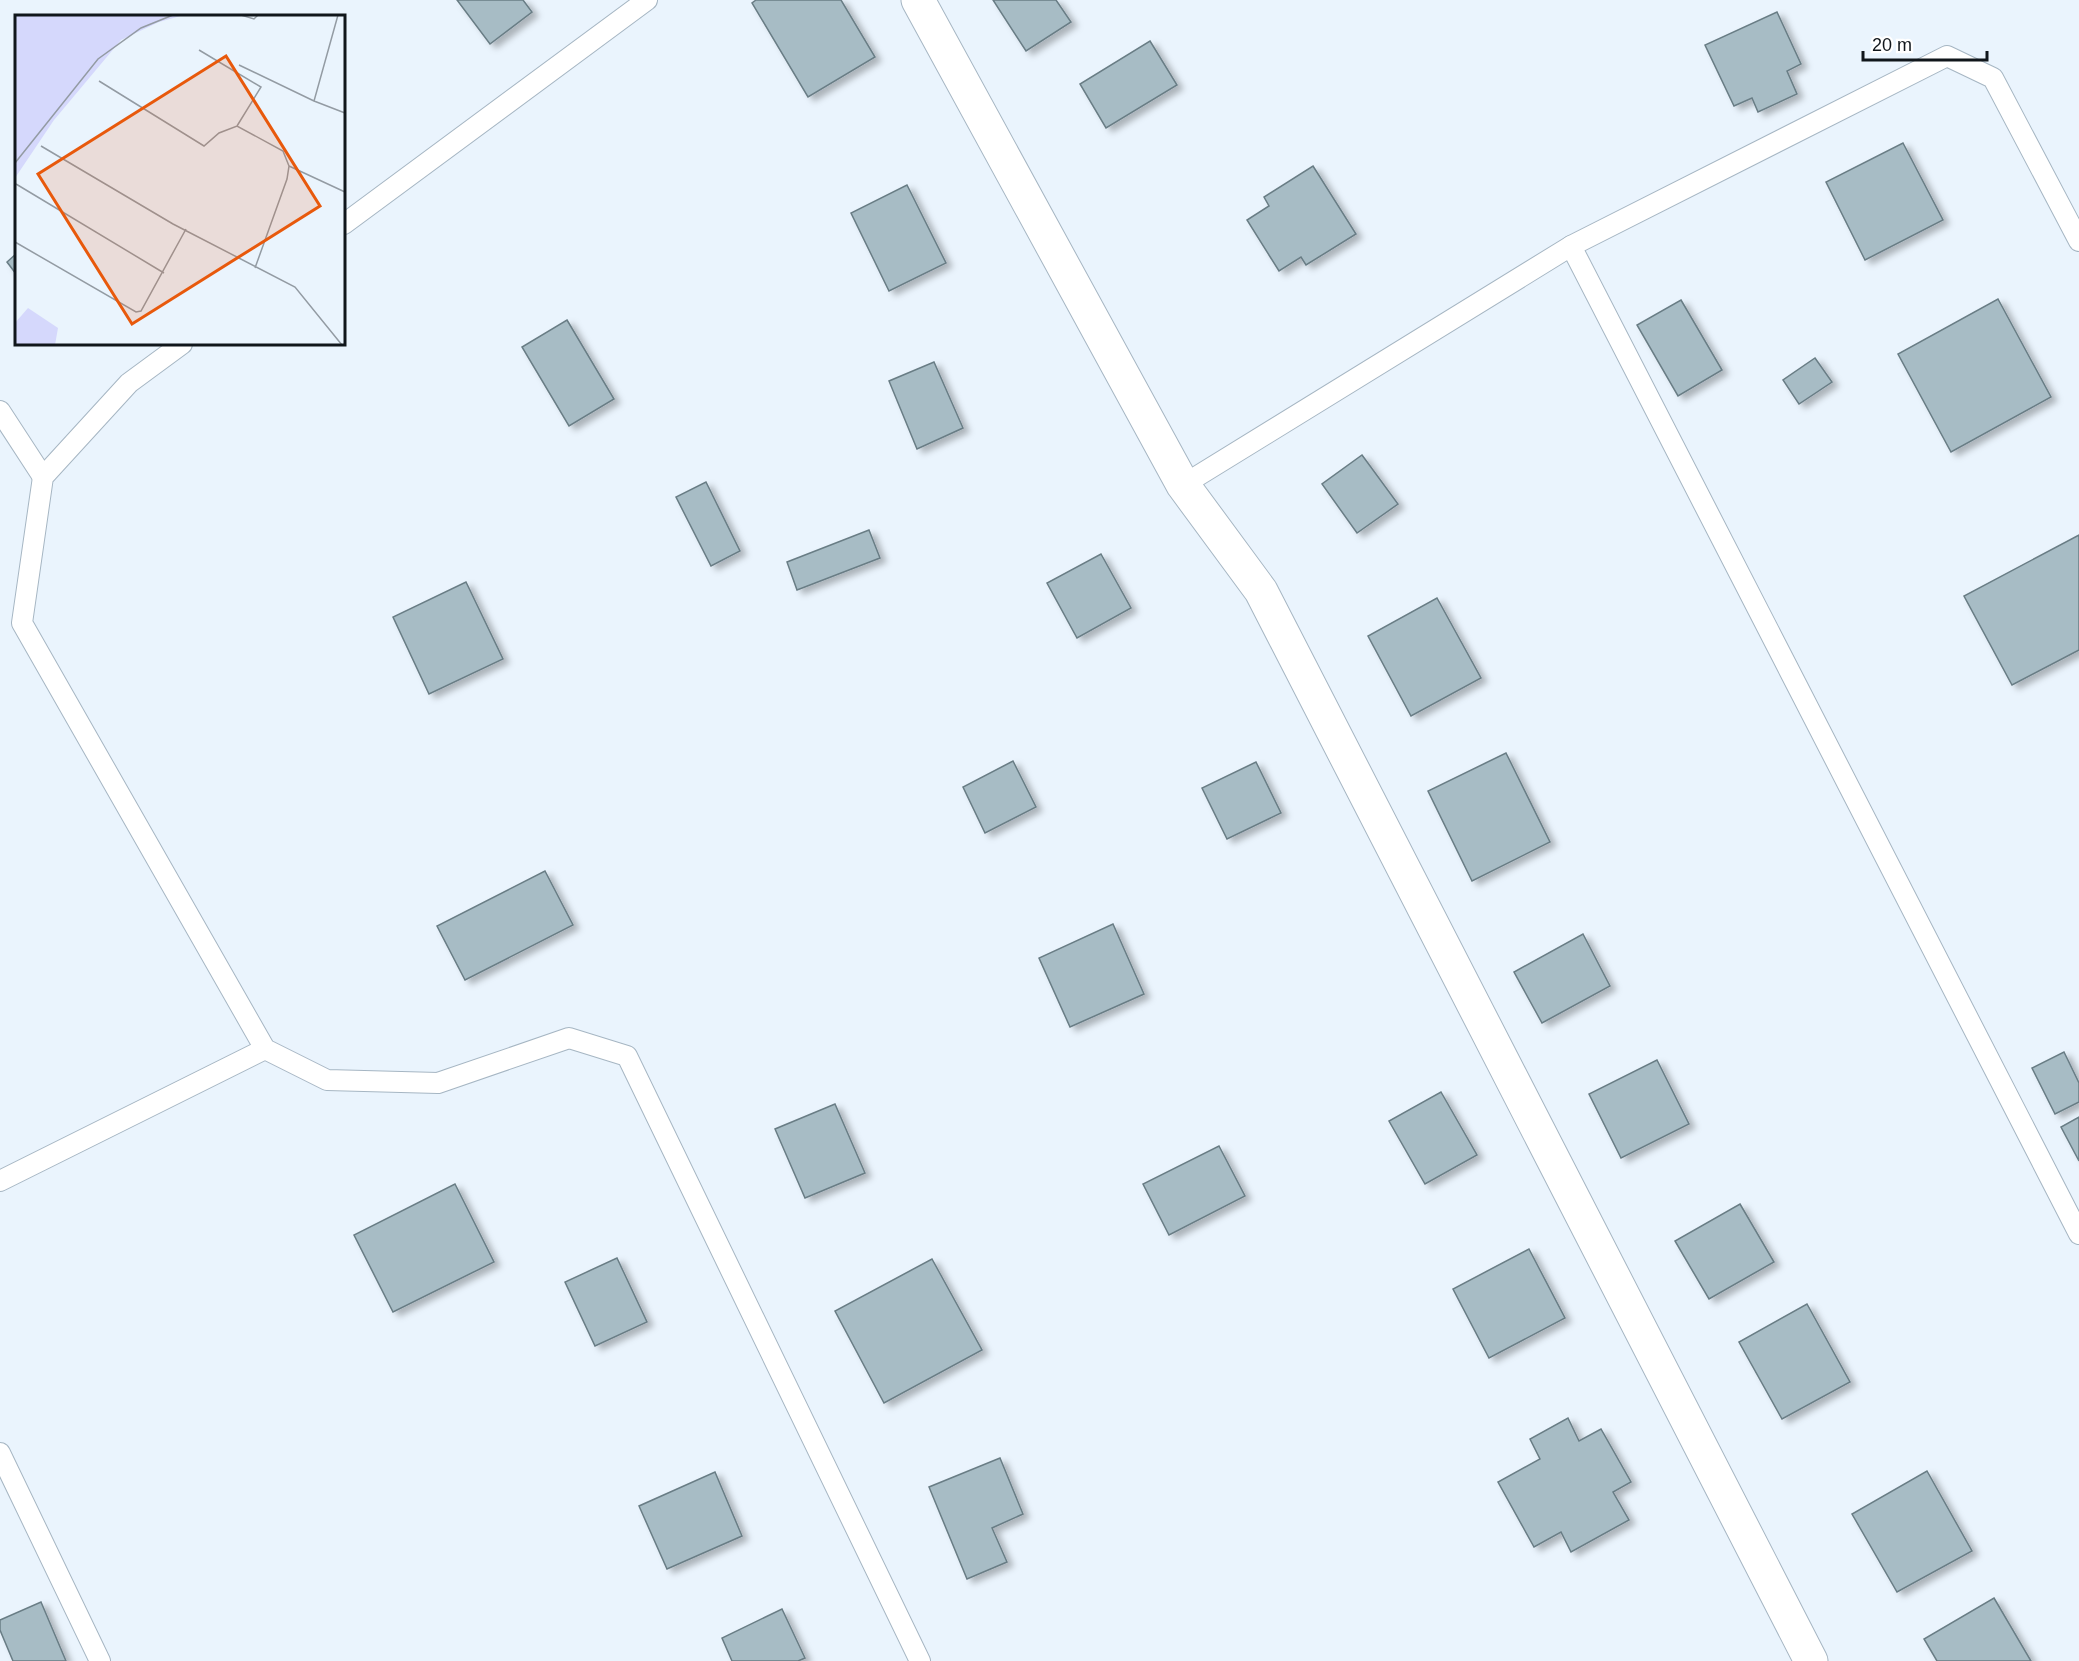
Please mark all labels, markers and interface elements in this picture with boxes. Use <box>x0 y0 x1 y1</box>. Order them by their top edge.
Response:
inset map <box>15 15 345 345</box>
scale bar <box>1863 24 1988 62</box>
text: 20 m <box>1872 35 1912 55</box>

